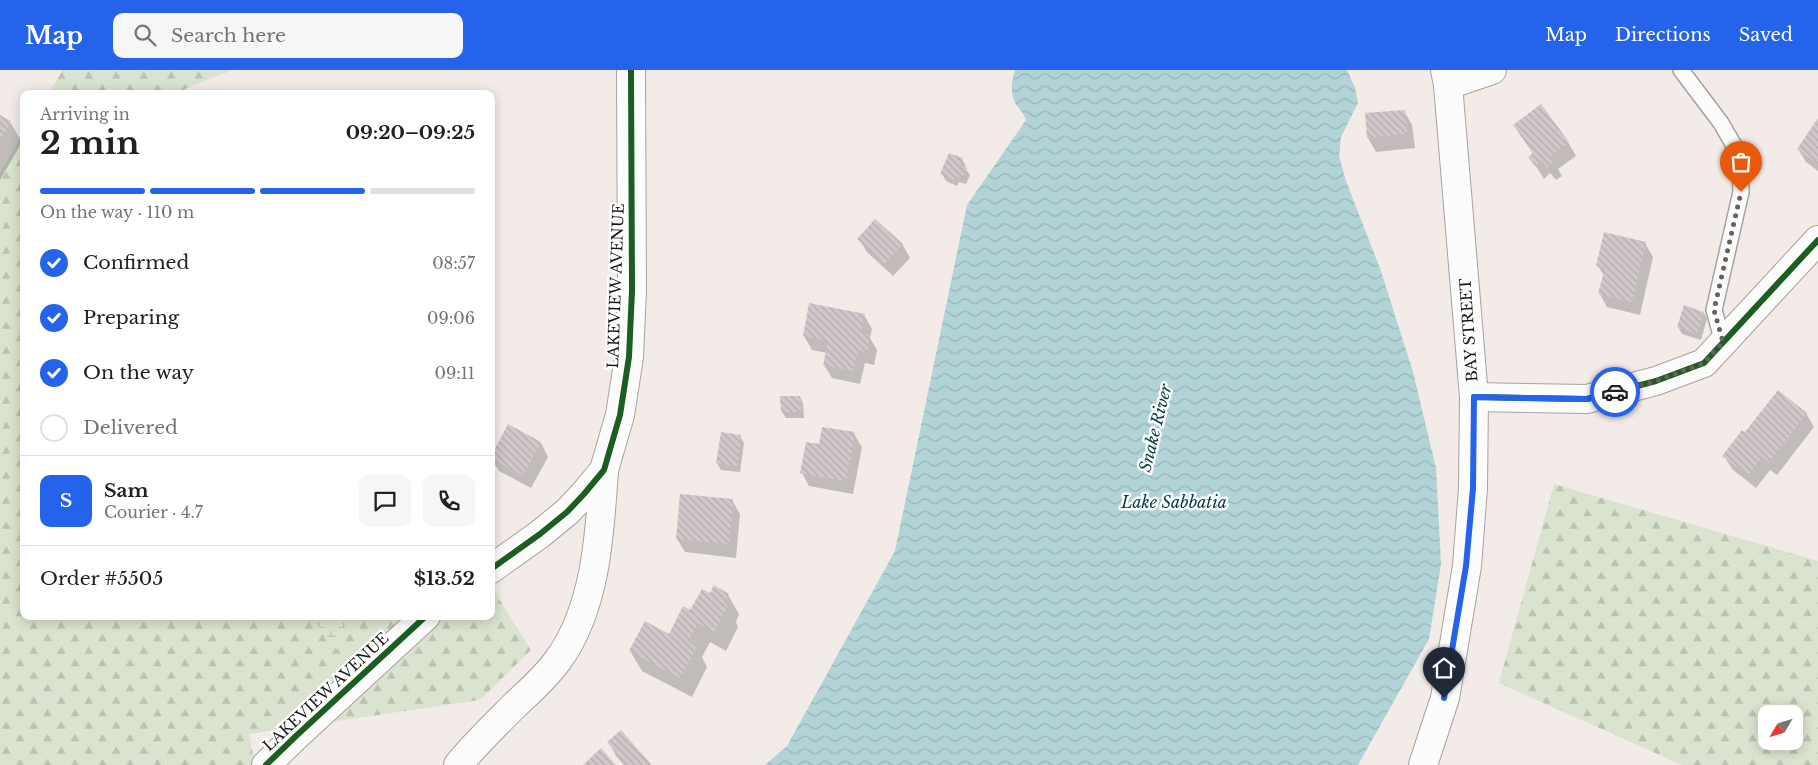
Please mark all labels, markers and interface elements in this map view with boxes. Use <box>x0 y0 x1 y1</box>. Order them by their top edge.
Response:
search box <box>113 13 463 58</box>
text: Map <box>25 21 83 50</box>
icon: search <box>131 21 159 49</box>
text: Search here <box>171 24 286 47</box>
text: Map <box>1545 24 1587 46</box>
text: Directions <box>1615 24 1711 46</box>
text: Saved <box>1739 24 1793 46</box>
text: Arriving in <box>40 104 130 124</box>
text: 09:20–09:25 <box>346 121 475 144</box>
text: 2 min <box>40 123 140 163</box>
pin <box>1720 141 1762 192</box>
icon: bag <box>1727 148 1755 176</box>
text: On the way · 110 m <box>40 202 194 222</box>
street label: LAKEVIEW AVENUE <box>603 203 628 369</box>
icon: check <box>40 249 68 277</box>
text: Confirmed <box>83 251 189 274</box>
text: 08:57 <box>432 253 475 273</box>
street label: BAY STREET <box>1455 278 1482 382</box>
icon: check <box>40 304 68 332</box>
text: Preparing <box>83 306 179 329</box>
text: 09:06 <box>427 308 475 328</box>
icon: check <box>40 359 68 387</box>
text: On the way <box>83 361 194 384</box>
text: 09:11 <box>434 363 475 383</box>
courier <box>1590 367 1640 417</box>
icon: car <box>1601 378 1629 406</box>
water label: Snake River <box>1134 381 1176 474</box>
text: Delivered <box>83 416 178 439</box>
button: chat <box>359 475 411 527</box>
button: phone <box>423 475 475 527</box>
text: Sam <box>104 479 149 502</box>
text: S <box>60 489 72 512</box>
water label: Lake Sabbatia <box>1120 492 1227 512</box>
text: Courier · 4.7 <box>104 502 203 522</box>
text: Order #5505 <box>40 567 163 590</box>
text: $13.52 <box>414 567 475 590</box>
street label: LAKEVIEW AVENUE <box>259 628 393 755</box>
pin <box>1423 647 1465 698</box>
icon: home <box>1430 654 1458 682</box>
north arrow <box>1758 705 1802 750</box>
map controls <box>1758 705 1803 750</box>

